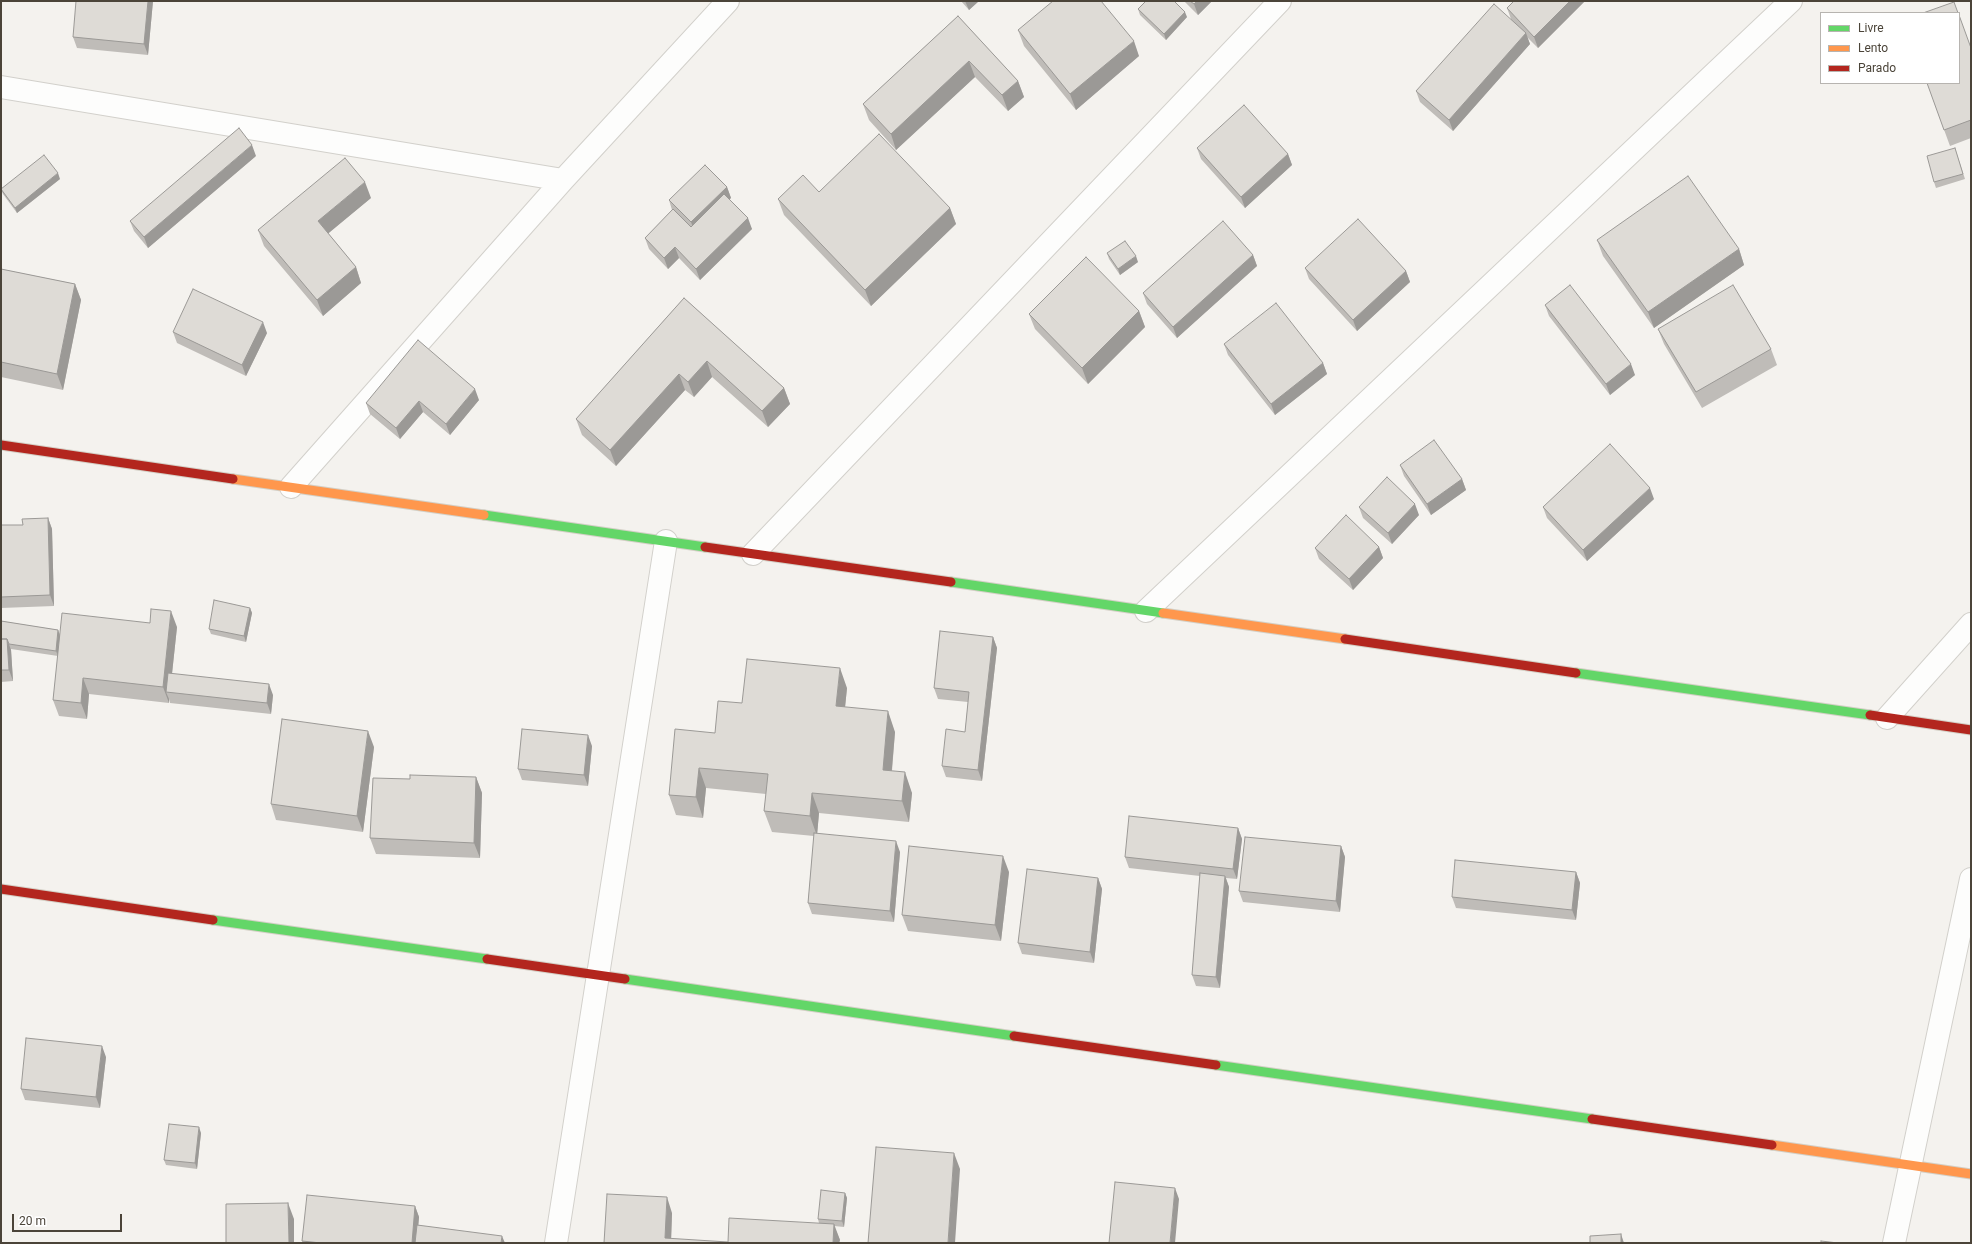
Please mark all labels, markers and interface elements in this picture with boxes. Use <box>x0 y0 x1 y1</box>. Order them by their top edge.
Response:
legend <box>1820 12 1960 84</box>
text: Livre <box>1858 21 1884 35</box>
text: Lento <box>1858 41 1888 55</box>
text: Parado <box>1858 61 1896 75</box>
scale bar <box>14 1206 124 1232</box>
text: 20 m <box>19 1214 46 1228</box>

